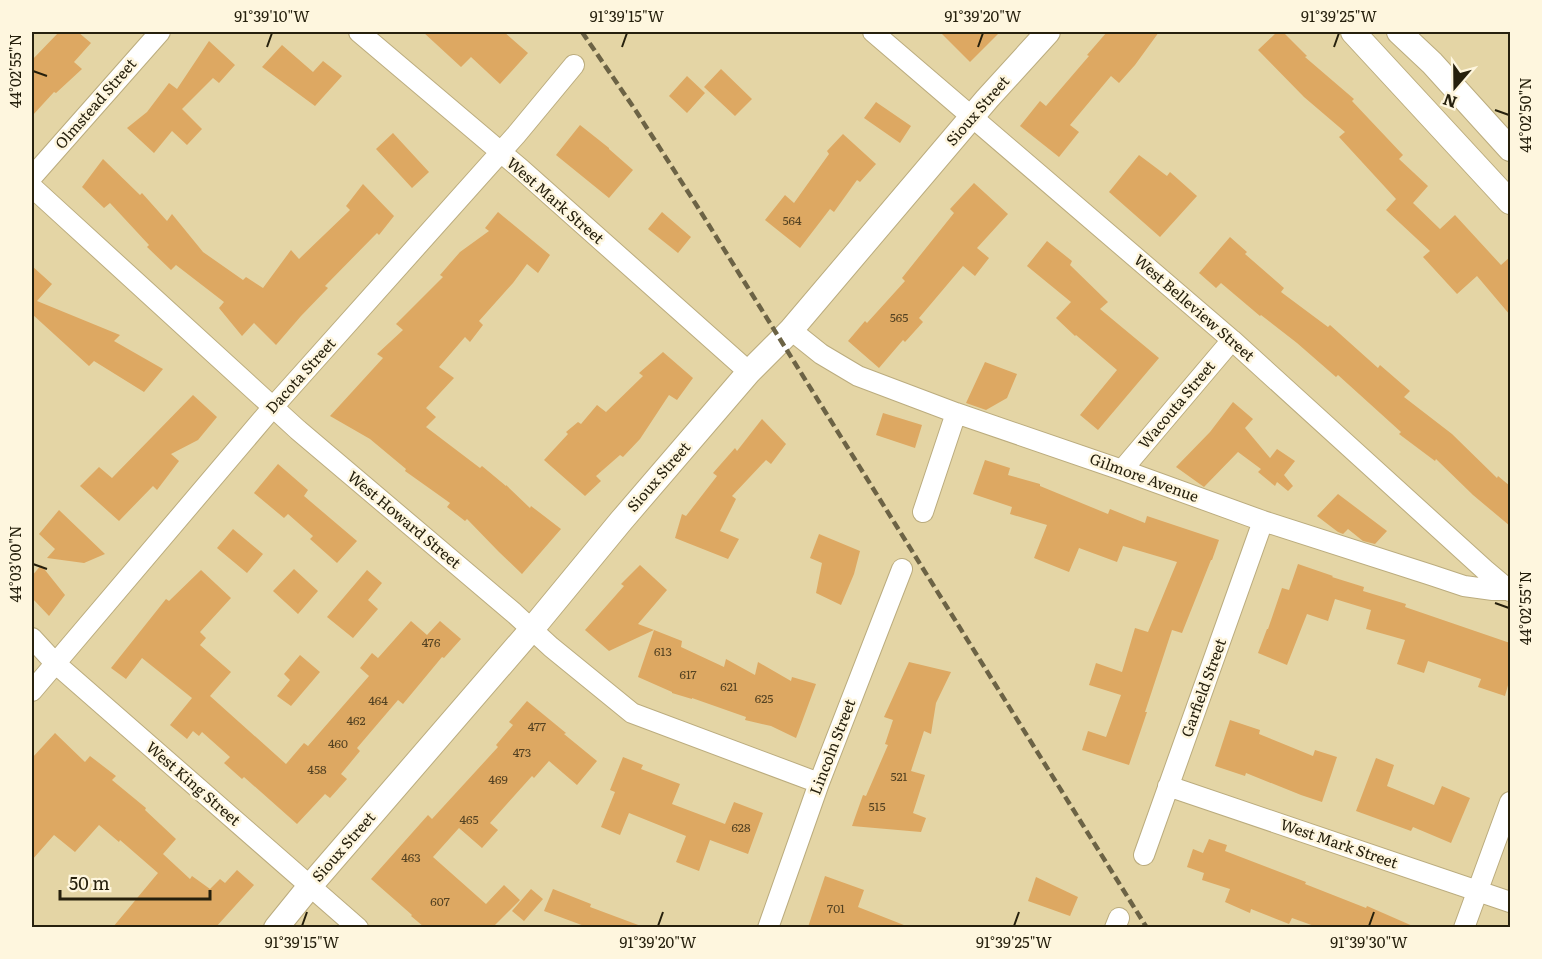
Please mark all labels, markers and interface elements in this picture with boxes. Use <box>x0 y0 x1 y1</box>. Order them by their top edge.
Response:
text: 91°39'10"W <box>234 4 310 27</box>
text: 91°39'15"W <box>590 4 665 27</box>
text: 91°39'20"W <box>945 4 1022 27</box>
text: 91°39'25"W <box>1301 4 1378 27</box>
text: 44°02'55"N <box>3 34 26 108</box>
street label: Olmstead Street <box>49 52 141 154</box>
north arrow <box>1425 57 1485 117</box>
street label: Sioux Street <box>940 70 1014 150</box>
text: 44°02'50"N <box>1513 77 1536 153</box>
text: N <box>1439 88 1460 116</box>
street label: West Mark Street <box>502 151 610 249</box>
house number: 564 <box>782 211 802 229</box>
street label: West Belleview Street <box>1130 248 1260 366</box>
house number: 565 <box>890 308 908 326</box>
street label: Dacota Street <box>259 332 340 418</box>
street label: Wacouta Street <box>1132 355 1220 453</box>
street label: Sioux Street <box>621 436 695 516</box>
street label: Gilmore Avenue <box>1087 446 1203 507</box>
street label: West Howard Street <box>343 464 467 573</box>
text: 44°03'00"N <box>3 526 26 602</box>
text: 44°02'55"N <box>1513 571 1536 645</box>
house number: 476 <box>422 633 441 651</box>
street label: Garfield Street <box>1174 635 1231 740</box>
house number: 613 <box>654 642 672 660</box>
house number: 617 <box>679 665 697 683</box>
house number: 621 <box>720 677 738 695</box>
house number: 625 <box>755 689 773 707</box>
house number: 464 <box>368 691 388 709</box>
street label: Lincoln Street <box>803 695 860 798</box>
house number: 462 <box>346 711 366 729</box>
house number: 477 <box>528 717 546 735</box>
house number: 460 <box>328 734 348 752</box>
street label: West King Street <box>142 735 246 831</box>
house number: 473 <box>513 743 531 761</box>
house number: 458 <box>307 760 327 778</box>
house number: 521 <box>891 767 908 785</box>
house number: 469 <box>488 770 508 788</box>
house number: 515 <box>868 797 886 815</box>
street label: Sioux Street <box>306 806 380 886</box>
house number: 465 <box>459 810 479 828</box>
street label: West Mark Street <box>1278 812 1401 873</box>
house number: 628 <box>731 818 751 836</box>
house number: 463 <box>401 848 421 866</box>
scale bar <box>60 863 210 901</box>
text: 50 m <box>69 869 110 896</box>
house number: 607 <box>430 892 450 910</box>
house number: 701 <box>827 899 845 917</box>
text: 91°39'15"W <box>265 930 340 953</box>
text: 91°39'20"W <box>620 930 697 953</box>
text: 91°39'25"W <box>976 930 1053 953</box>
text: 91°39'30"W <box>1330 930 1408 953</box>

